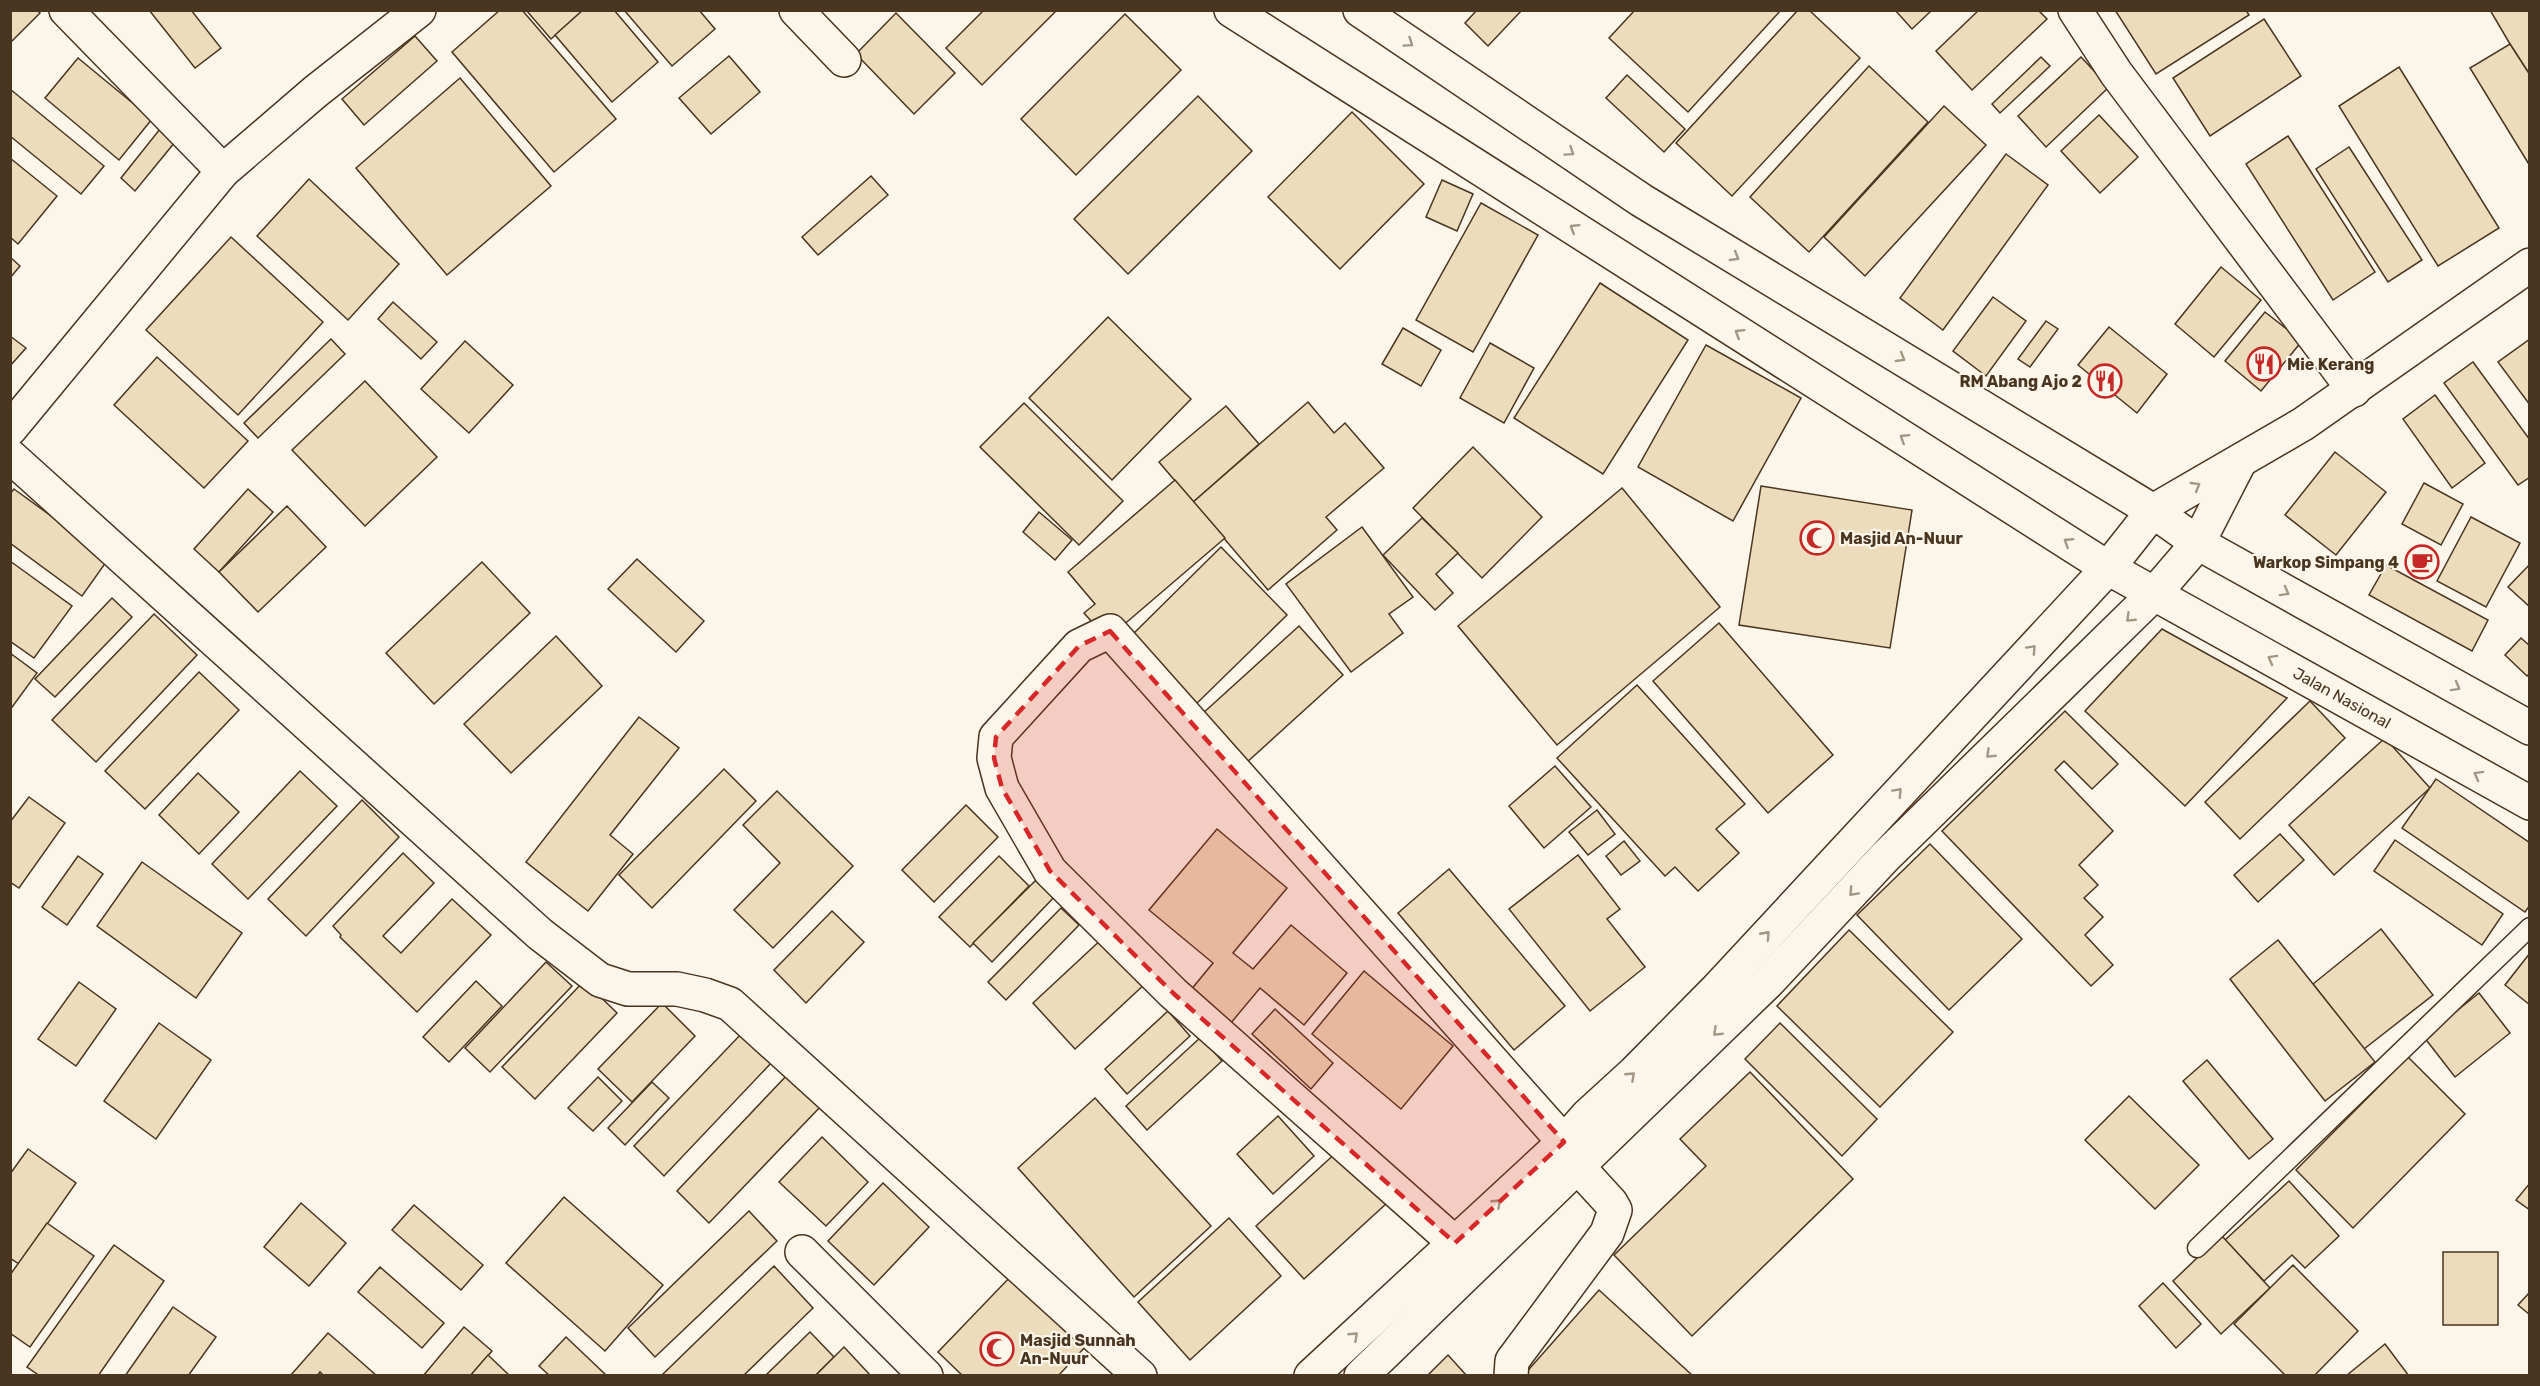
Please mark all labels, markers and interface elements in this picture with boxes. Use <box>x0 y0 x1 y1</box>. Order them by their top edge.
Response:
one-way arrow <box>1402 36 1413 47</box>
one-way arrow <box>1564 145 1575 156</box>
one-way arrow <box>1570 225 1581 236</box>
one-way arrow <box>1729 250 1739 262</box>
one-way arrow <box>1735 329 1746 340</box>
restaurant icon: Mie Kerang <box>2246 346 2282 382</box>
one-way arrow <box>1895 351 1905 363</box>
place label: Mie Kerang <box>2287 355 2374 374</box>
restaurant icon: RM Abang Ajo 2 <box>2087 363 2123 399</box>
place label: RM Abang Ajo 2 <box>1959 372 2082 391</box>
one-way arrow <box>1899 434 1910 445</box>
one-way arrow <box>2190 482 2200 494</box>
mosque icon: Masjid An-Nuur <box>1799 520 1835 556</box>
place label: Masjid An-Nuur <box>1840 529 1963 548</box>
one-way arrow <box>2064 538 2074 550</box>
cafe icon: Warkop Simpang 4 <box>2404 544 2440 580</box>
place label: Warkop Simpang 4 <box>2253 553 2399 572</box>
one-way arrow <box>2279 585 2289 596</box>
one-way arrow <box>2126 610 2137 621</box>
one-way arrow <box>2024 646 2035 657</box>
one-way arrow <box>2267 655 2278 666</box>
street label: Jalan Nasional <box>2290 663 2394 733</box>
one-way arrow <box>2449 680 2460 691</box>
one-way arrow <box>1987 746 1998 757</box>
one-way arrow <box>2474 771 2485 782</box>
one-way arrow <box>1891 788 1902 799</box>
one-way arrow <box>1849 884 1860 895</box>
one-way arrow <box>1759 931 1770 942</box>
one-way arrow <box>1714 1024 1725 1035</box>
one-way arrow <box>1625 1072 1635 1083</box>
one-way arrow <box>1490 1200 1501 1211</box>
mosque icon: Masjid Sunnah An-Nuur <box>979 1331 1015 1367</box>
place label: Masjid Sunnah An-Nuur <box>1020 1331 1136 1368</box>
one-way arrow <box>1347 1332 1358 1343</box>

